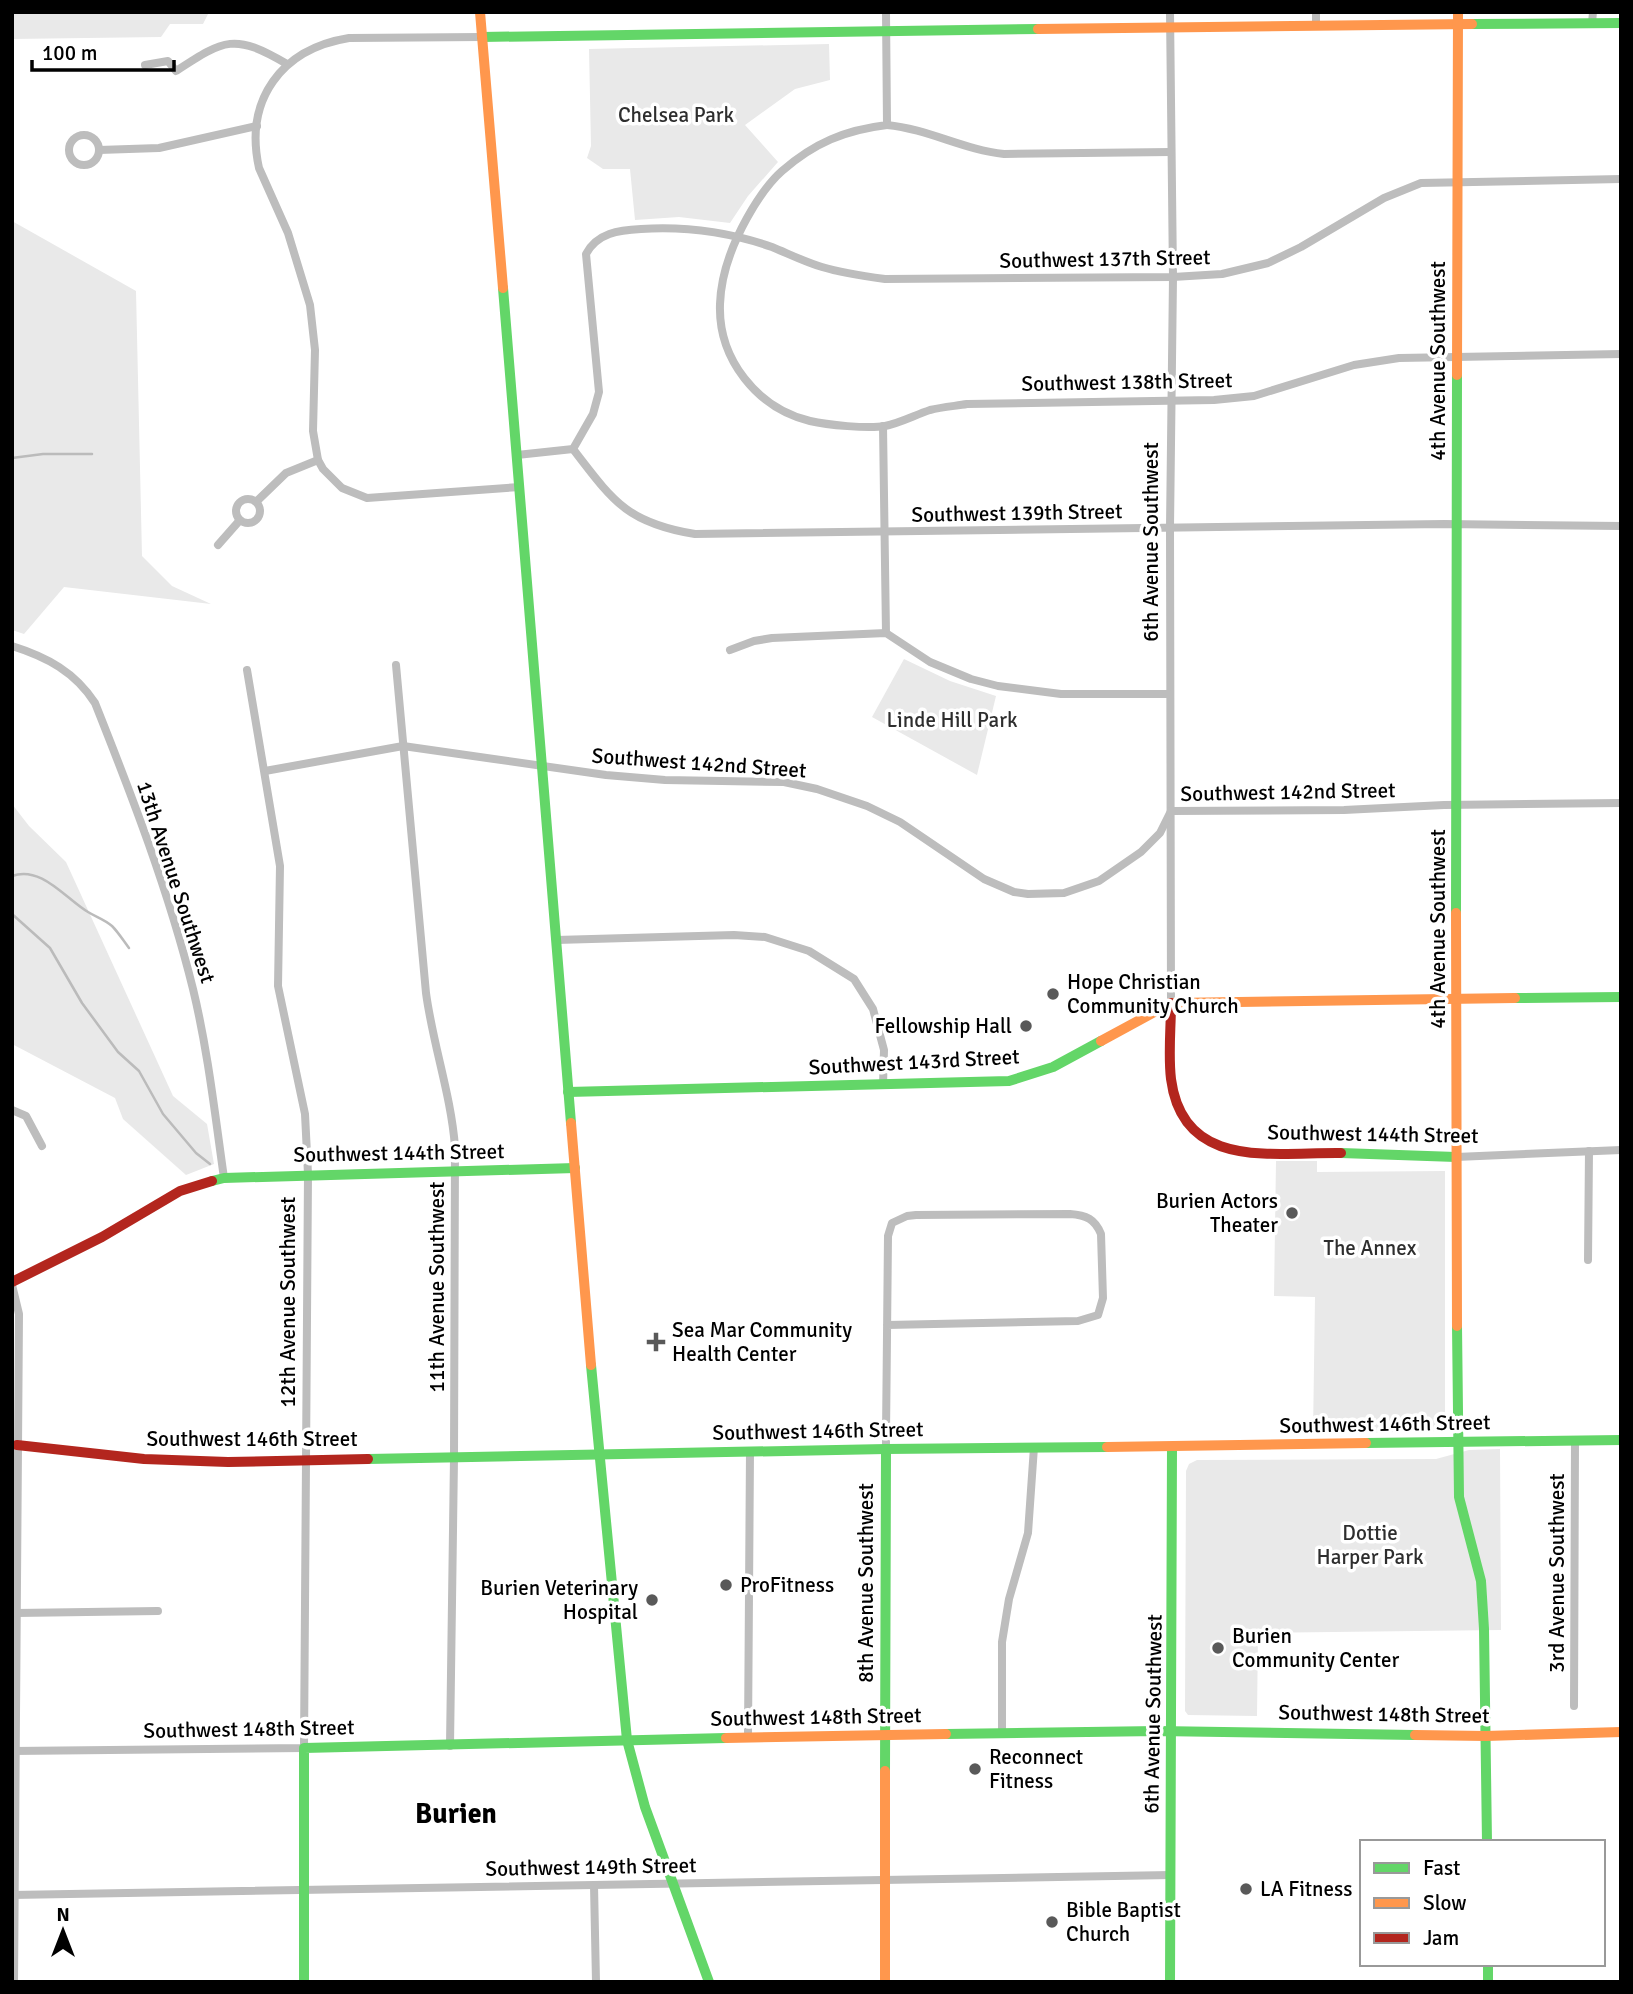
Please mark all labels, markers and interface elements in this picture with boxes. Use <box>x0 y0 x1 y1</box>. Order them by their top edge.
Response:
scale bar <box>32 28 173 72</box>
text: 100 m <box>42 40 97 66</box>
park label: Chelsea Park <box>618 102 735 128</box>
street label: Southwest 137th Street <box>999 244 1211 274</box>
street label: 4th Avenue Southwest <box>1425 261 1451 461</box>
street label: Southwest 138th Street <box>1021 367 1233 397</box>
street label: 6th Avenue Southwest <box>1138 442 1164 642</box>
street label: Southwest 139th Street <box>911 498 1123 528</box>
park label: Linde Hill Park <box>887 707 1018 733</box>
street label: Southwest 142nd Street <box>591 743 807 783</box>
street label: Southwest 142nd Street <box>1180 777 1396 807</box>
street label: 13th Avenue Southwest <box>131 778 221 986</box>
street label: 4th Avenue Southwest <box>1425 829 1451 1029</box>
place label: Hope Christian Community Church <box>1067 969 1239 1019</box>
marker: Hope Christian Community Church <box>1045 986 1061 1002</box>
place label: Fellowship Hall <box>874 1013 1012 1039</box>
marker: Fellowship Hall <box>1018 1018 1034 1034</box>
street label: Southwest 143rd Street <box>808 1043 1020 1081</box>
street label: Southwest 144th Street <box>1267 1119 1479 1149</box>
street label: Southwest 144th Street <box>293 1138 505 1168</box>
street label: 11th Avenue Southwest <box>424 1182 450 1392</box>
place label: Burien Actors Theater <box>1156 1188 1278 1238</box>
street label: 12th Avenue Southwest <box>275 1197 301 1407</box>
marker: Burien Actors Theater <box>1284 1205 1300 1221</box>
park label: The Annex <box>1324 1235 1417 1261</box>
place label: Sea Mar Community Health Center <box>672 1317 852 1367</box>
marker: Sea Mar Community Health Center <box>646 1332 666 1352</box>
street label: Southwest 146th Street <box>1279 1409 1491 1439</box>
street label: Southwest 146th Street <box>712 1416 924 1446</box>
street label: Southwest 146th Street <box>146 1426 358 1452</box>
street label: 3rd Avenue Southwest <box>1544 1473 1570 1673</box>
street label: 8th Avenue Southwest <box>853 1483 879 1683</box>
park label: Dottie Harper Park <box>1317 1520 1424 1570</box>
place label: ProFitness <box>740 1572 834 1598</box>
place label: Burien Veterinary Hospital <box>480 1575 638 1625</box>
marker: ProFitness <box>718 1577 734 1593</box>
marker: Burien Veterinary Hospital <box>644 1592 660 1608</box>
street label: 6th Avenue Southwest <box>1138 1614 1168 1814</box>
place label: Burien Community Center <box>1232 1623 1399 1673</box>
marker: Burien Community Center <box>1210 1640 1226 1656</box>
street label: Southwest 148th Street <box>1278 1699 1490 1729</box>
street label: Southwest 148th Street <box>710 1702 922 1732</box>
street label: Southwest 148th Street <box>143 1714 355 1744</box>
place label: Reconnect Fitness <box>989 1744 1083 1794</box>
marker: Reconnect Fitness <box>967 1761 983 1777</box>
district label: Burien <box>415 1797 497 1831</box>
legend <box>1360 1840 1605 1966</box>
street label: Southwest 149th Street <box>485 1852 697 1882</box>
text: Fast <box>1423 1855 1460 1881</box>
place label: LA Fitness <box>1260 1876 1352 1902</box>
marker: LA Fitness <box>1238 1881 1254 1897</box>
text: Slow <box>1423 1890 1467 1916</box>
north arrow <box>28 1896 98 1966</box>
place label: Bible Baptist Church <box>1066 1897 1181 1947</box>
text: N <box>56 1903 70 1927</box>
marker: Bible Baptist Church <box>1044 1914 1060 1930</box>
text: Jam <box>1423 1925 1459 1951</box>

